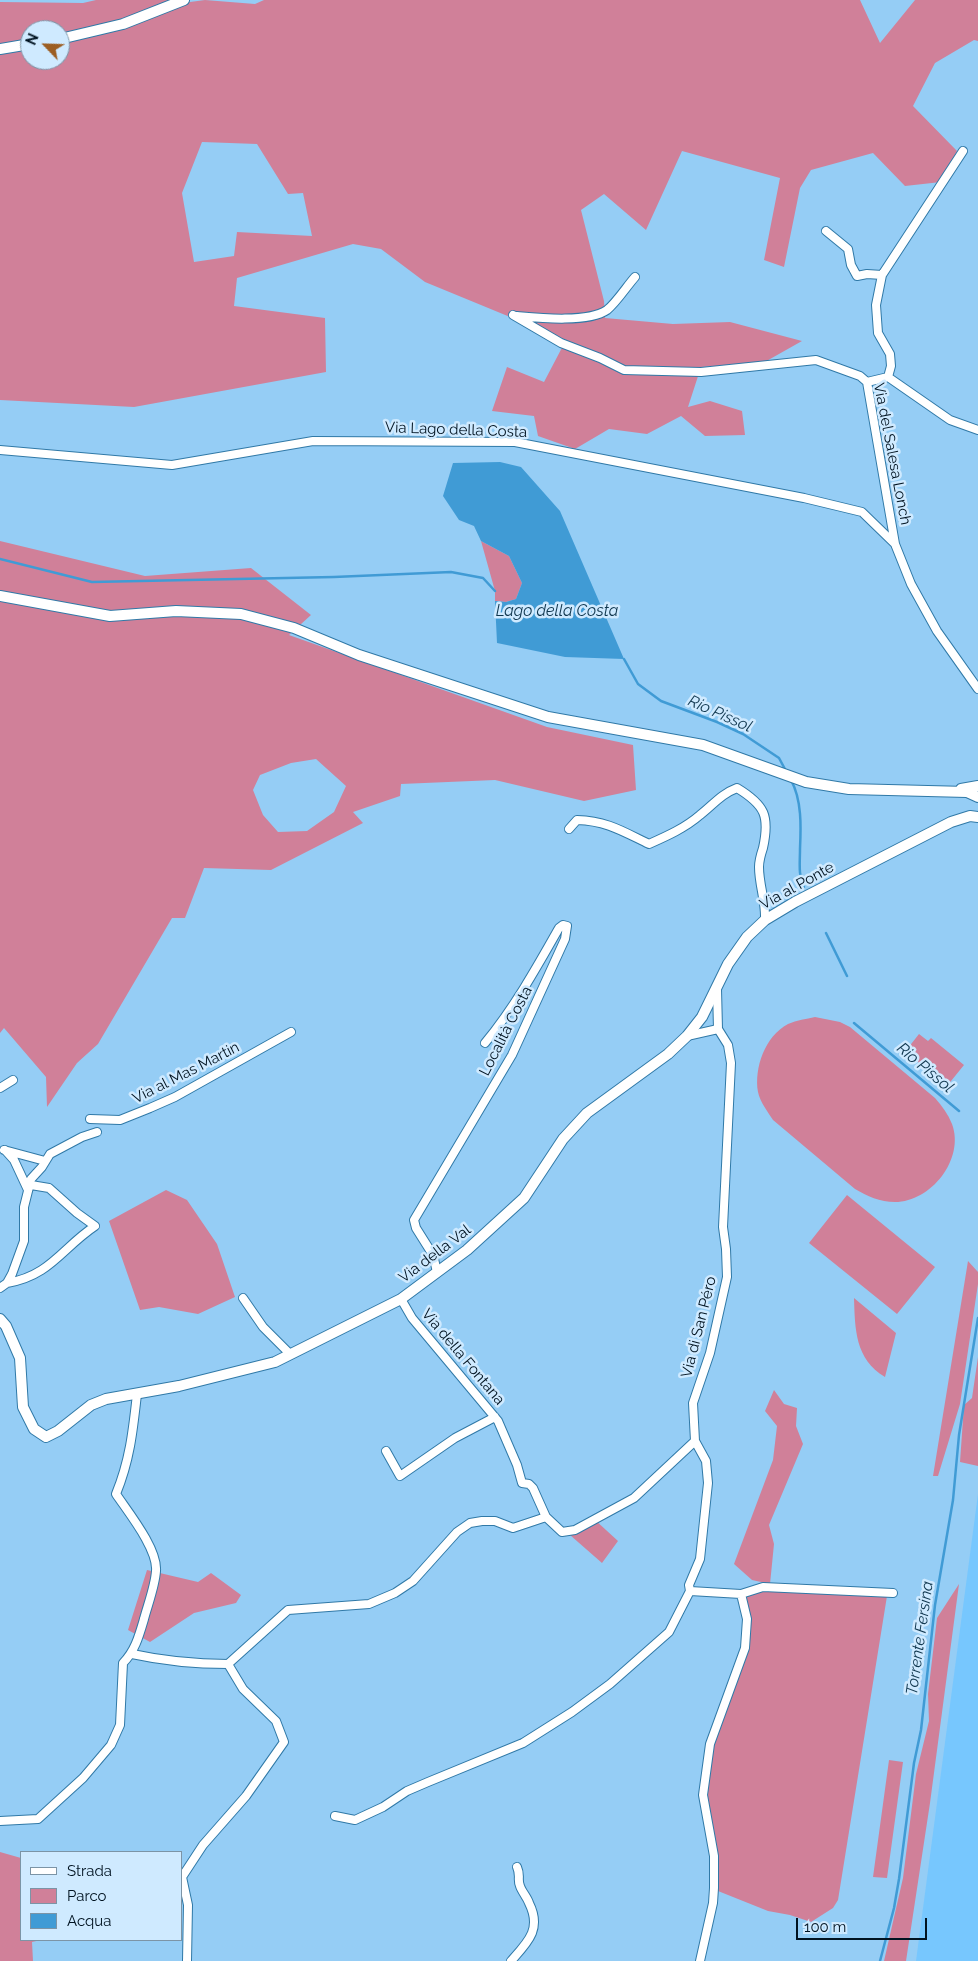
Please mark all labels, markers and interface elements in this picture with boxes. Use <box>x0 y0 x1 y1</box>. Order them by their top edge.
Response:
north arrow <box>20 20 70 70</box>
text: N <box>23 31 42 47</box>
street label: Via del Salesa Lonch <box>869 382 915 526</box>
street label: Via Lago della Costa <box>385 419 527 441</box>
water label: Lago della Costa <box>496 601 618 621</box>
water label: Rio Pissol <box>685 691 755 737</box>
street label: Via al Ponte <box>757 858 837 914</box>
street label: Località Costa <box>476 983 536 1079</box>
street label: Via al Mas Martin <box>130 1038 242 1108</box>
water label: Rio Pissol <box>893 1039 957 1097</box>
street label: Via della Val <box>395 1221 475 1287</box>
street label: Via di San Péro <box>678 1275 720 1379</box>
street label: Via della Fontana <box>418 1305 508 1409</box>
water label: Torrente Fersina <box>903 1580 937 1696</box>
legend <box>20 1851 182 1941</box>
text: Strada <box>67 1862 112 1880</box>
text: Parco <box>67 1887 107 1905</box>
scale bar <box>798 1908 929 1940</box>
text: Acqua <box>67 1912 111 1930</box>
text: 100 m <box>804 1918 846 1936</box>

